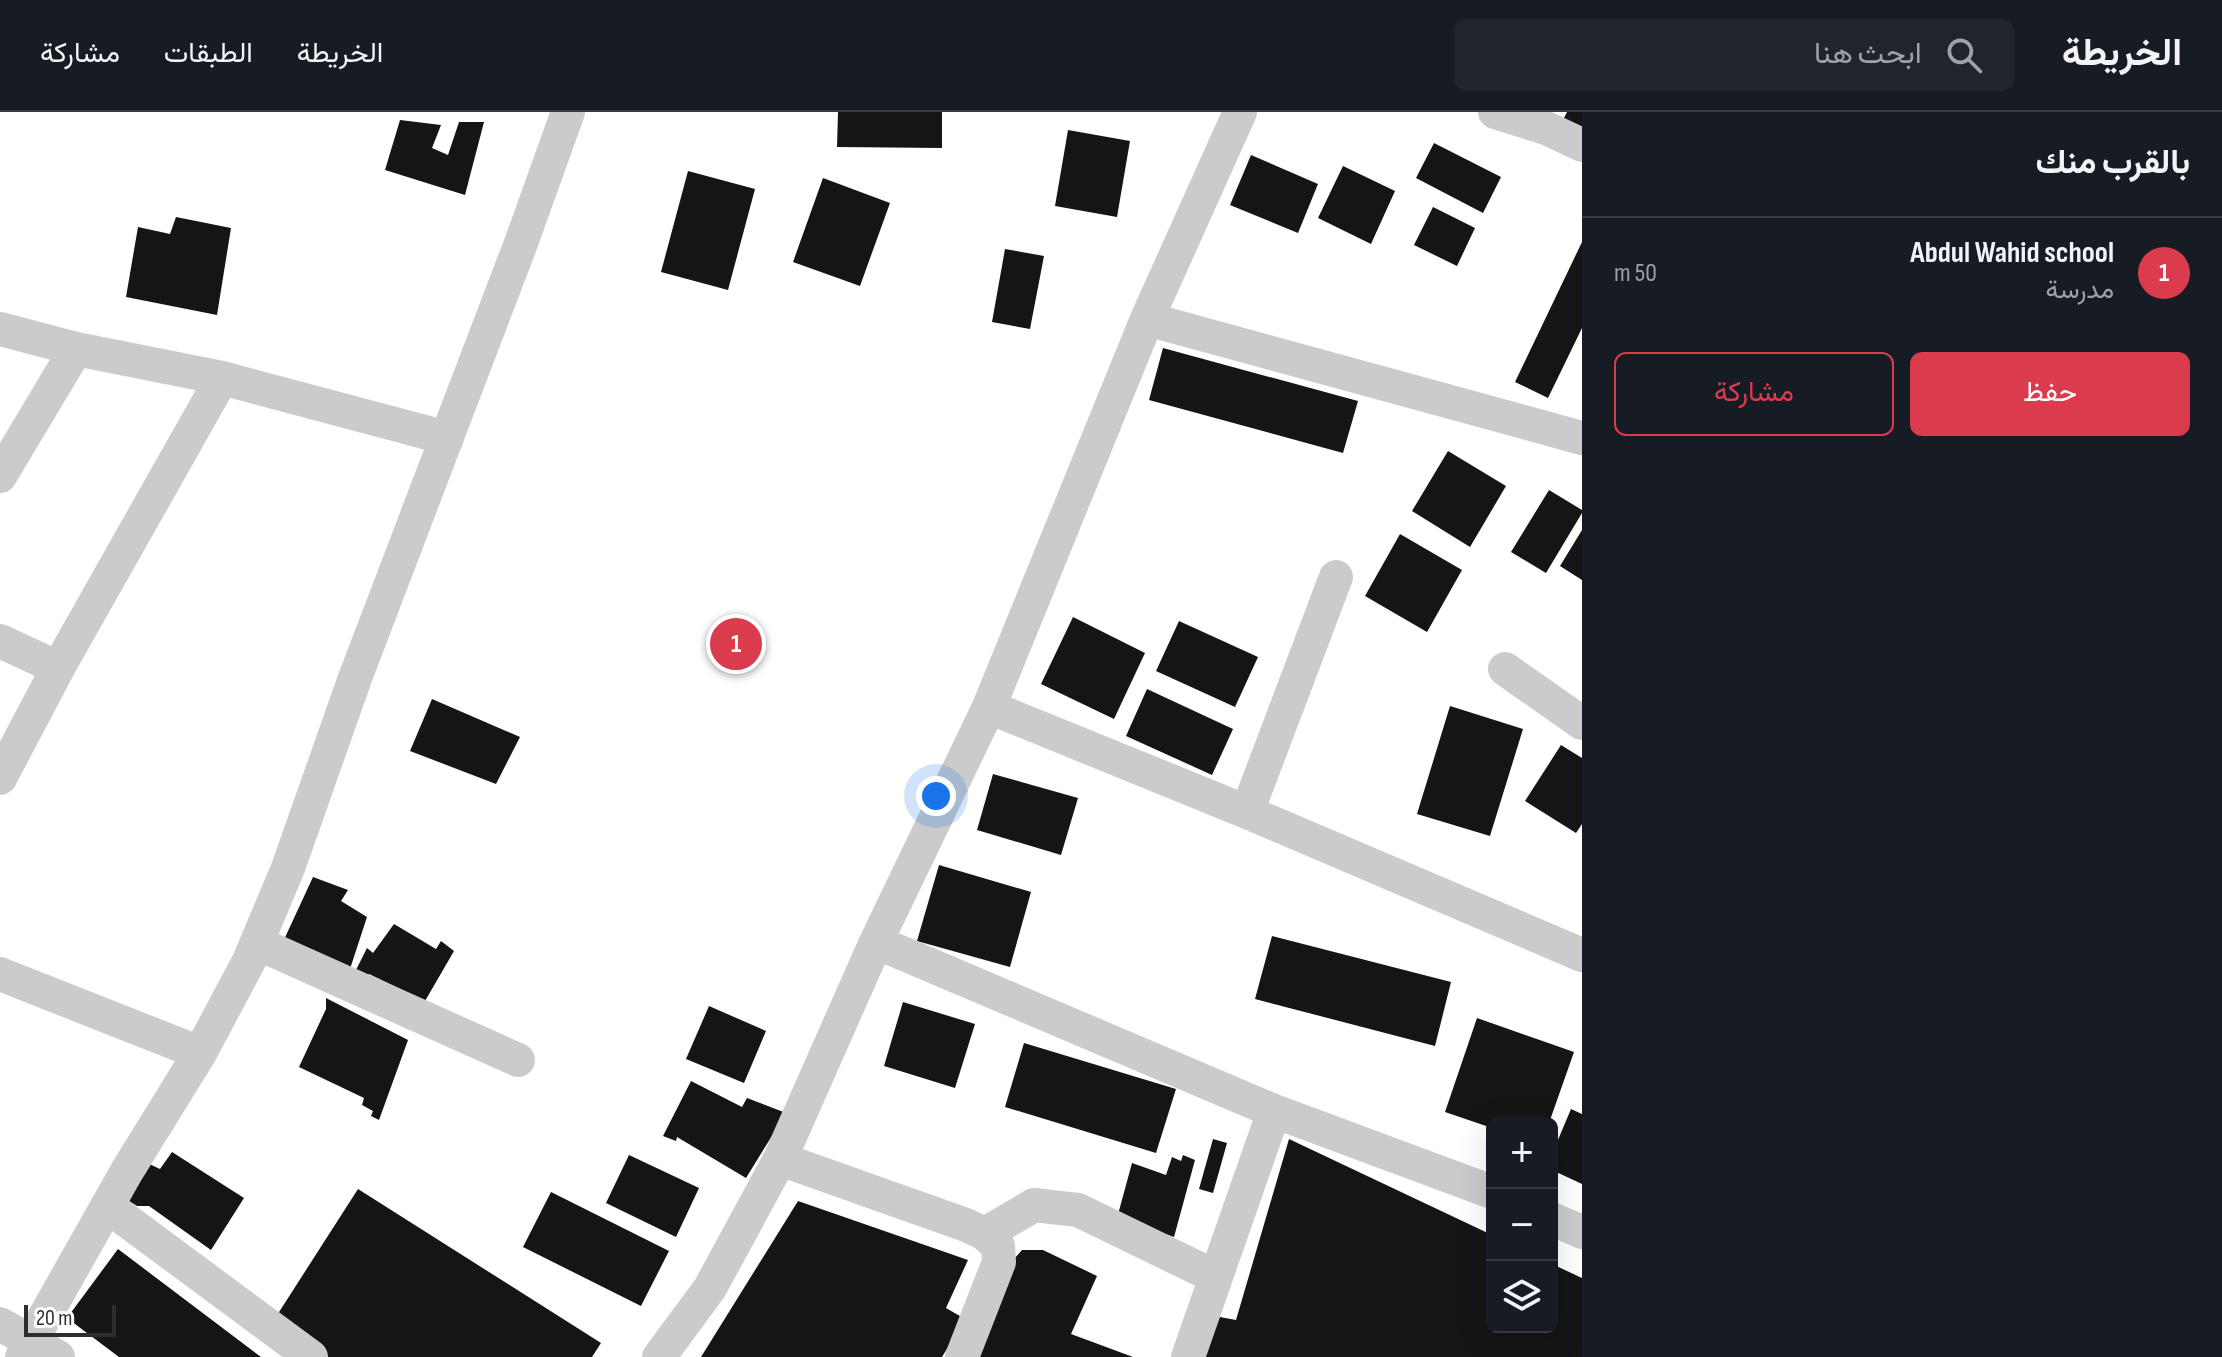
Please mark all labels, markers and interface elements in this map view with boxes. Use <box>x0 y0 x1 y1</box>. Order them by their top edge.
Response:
search box <box>1454 19 2014 91</box>
text: الخريطة <box>2062 31 2182 76</box>
icon: search <box>1942 33 1986 77</box>
text: ابحث هنا <box>1814 36 1922 72</box>
text: مشاركة <box>40 37 120 70</box>
text: الطبقات <box>164 37 253 70</box>
text: الخريطة <box>297 37 383 70</box>
text: بالقرب منك <box>2035 142 2190 183</box>
text: Abdul Wahid school <box>1910 235 2114 271</box>
text: 50 m <box>1614 258 1657 289</box>
text: 1 <box>2159 258 2169 289</box>
text: مدرسة <box>2045 275 2114 306</box>
button: مشاركة <box>1614 352 1894 436</box>
button: حفظ <box>1910 352 2190 436</box>
pin: 1 <box>710 614 762 674</box>
your location <box>916 776 956 816</box>
map controls <box>1486 1117 1558 1333</box>
button: + <box>1486 1117 1558 1189</box>
button: − <box>1486 1189 1558 1261</box>
button: layers <box>1486 1261 1558 1333</box>
scale bar <box>24 1301 116 1337</box>
text: 20 m <box>36 1305 73 1332</box>

